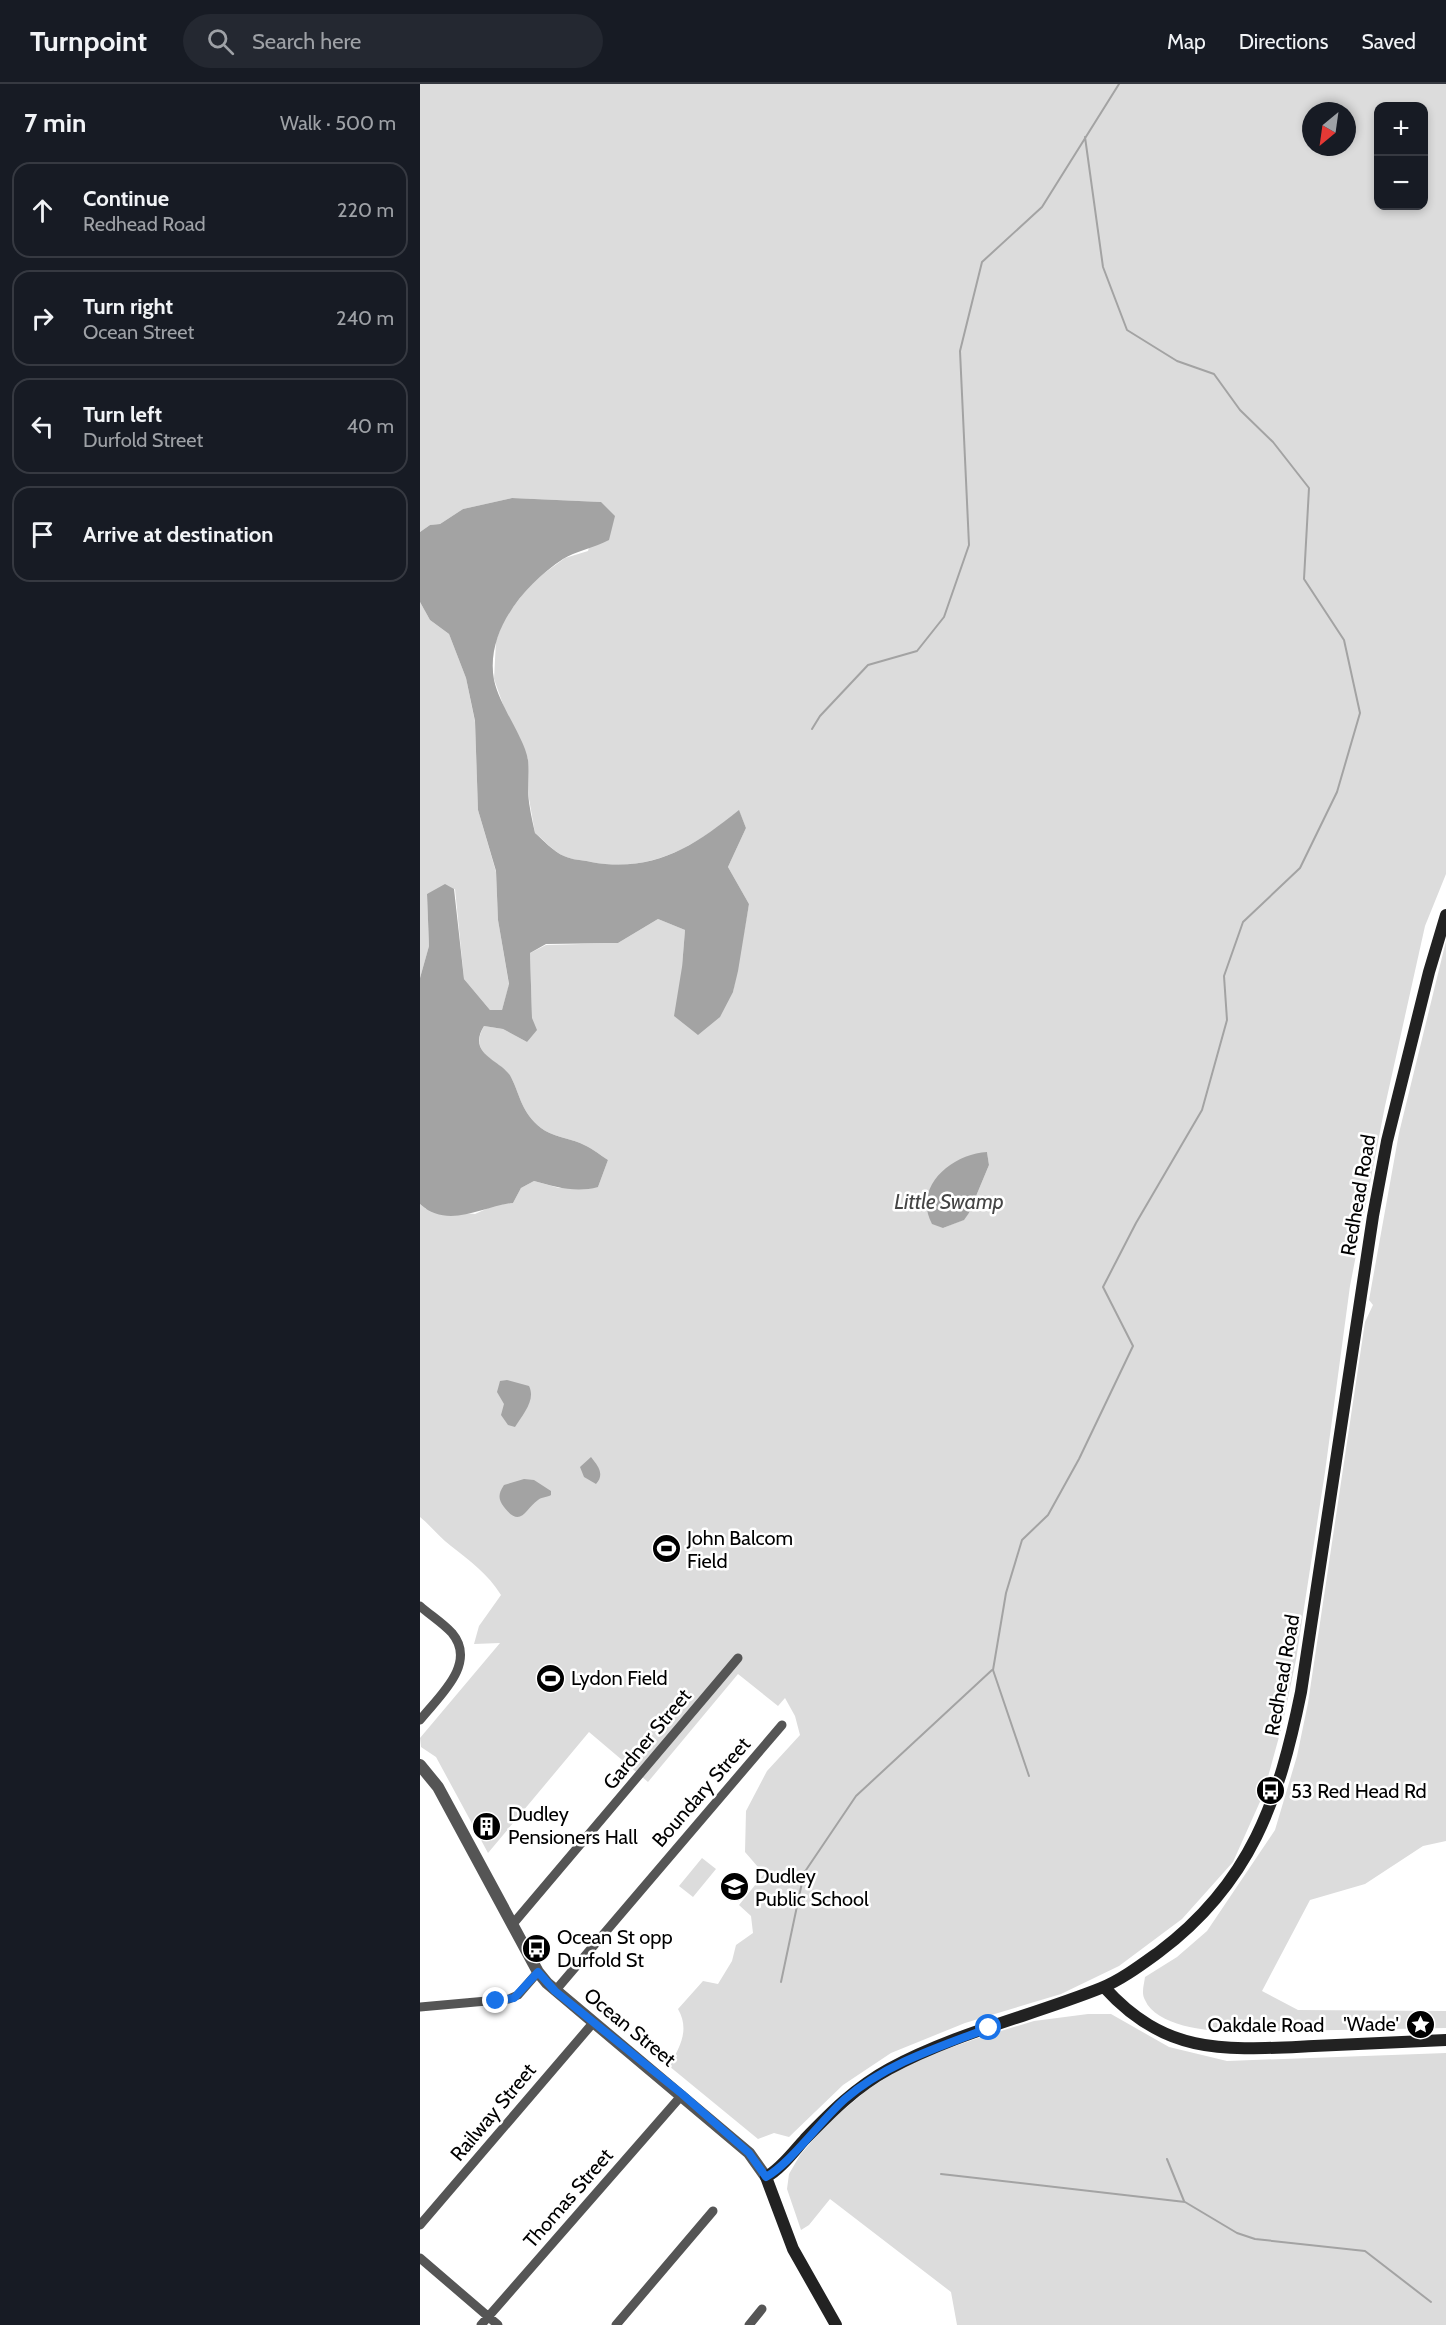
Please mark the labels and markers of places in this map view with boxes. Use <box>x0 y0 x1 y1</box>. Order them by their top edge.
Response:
place label: John Balcom Field <box>686 1526 793 1573</box>
sports icon: John Balcom Field <box>650 1533 682 1565</box>
sports icon: Lydon Field <box>534 1662 566 1694</box>
place label: Lydon Field <box>571 1666 668 1690</box>
bus stop icon: 53 Red Head Rd <box>1254 1775 1286 1807</box>
place label: 53 Red Head Rd <box>1291 1779 1427 1803</box>
place label: Dudley Pensioners Hall <box>508 1802 638 1849</box>
building icon: Dudley Pensioners Hall <box>471 1810 503 1842</box>
place label: Dudley Public School <box>755 1864 869 1911</box>
school or university icon: Dudley Public School <box>718 1871 750 1903</box>
place label: Ocean St opp Durfold St <box>557 1925 673 1972</box>
bus stop icon: Ocean St opp Durfold St <box>520 1933 552 1965</box>
place icon: 'Wade' <box>1404 2008 1436 2040</box>
place label: 'Wade' <box>1343 2012 1399 2036</box>

